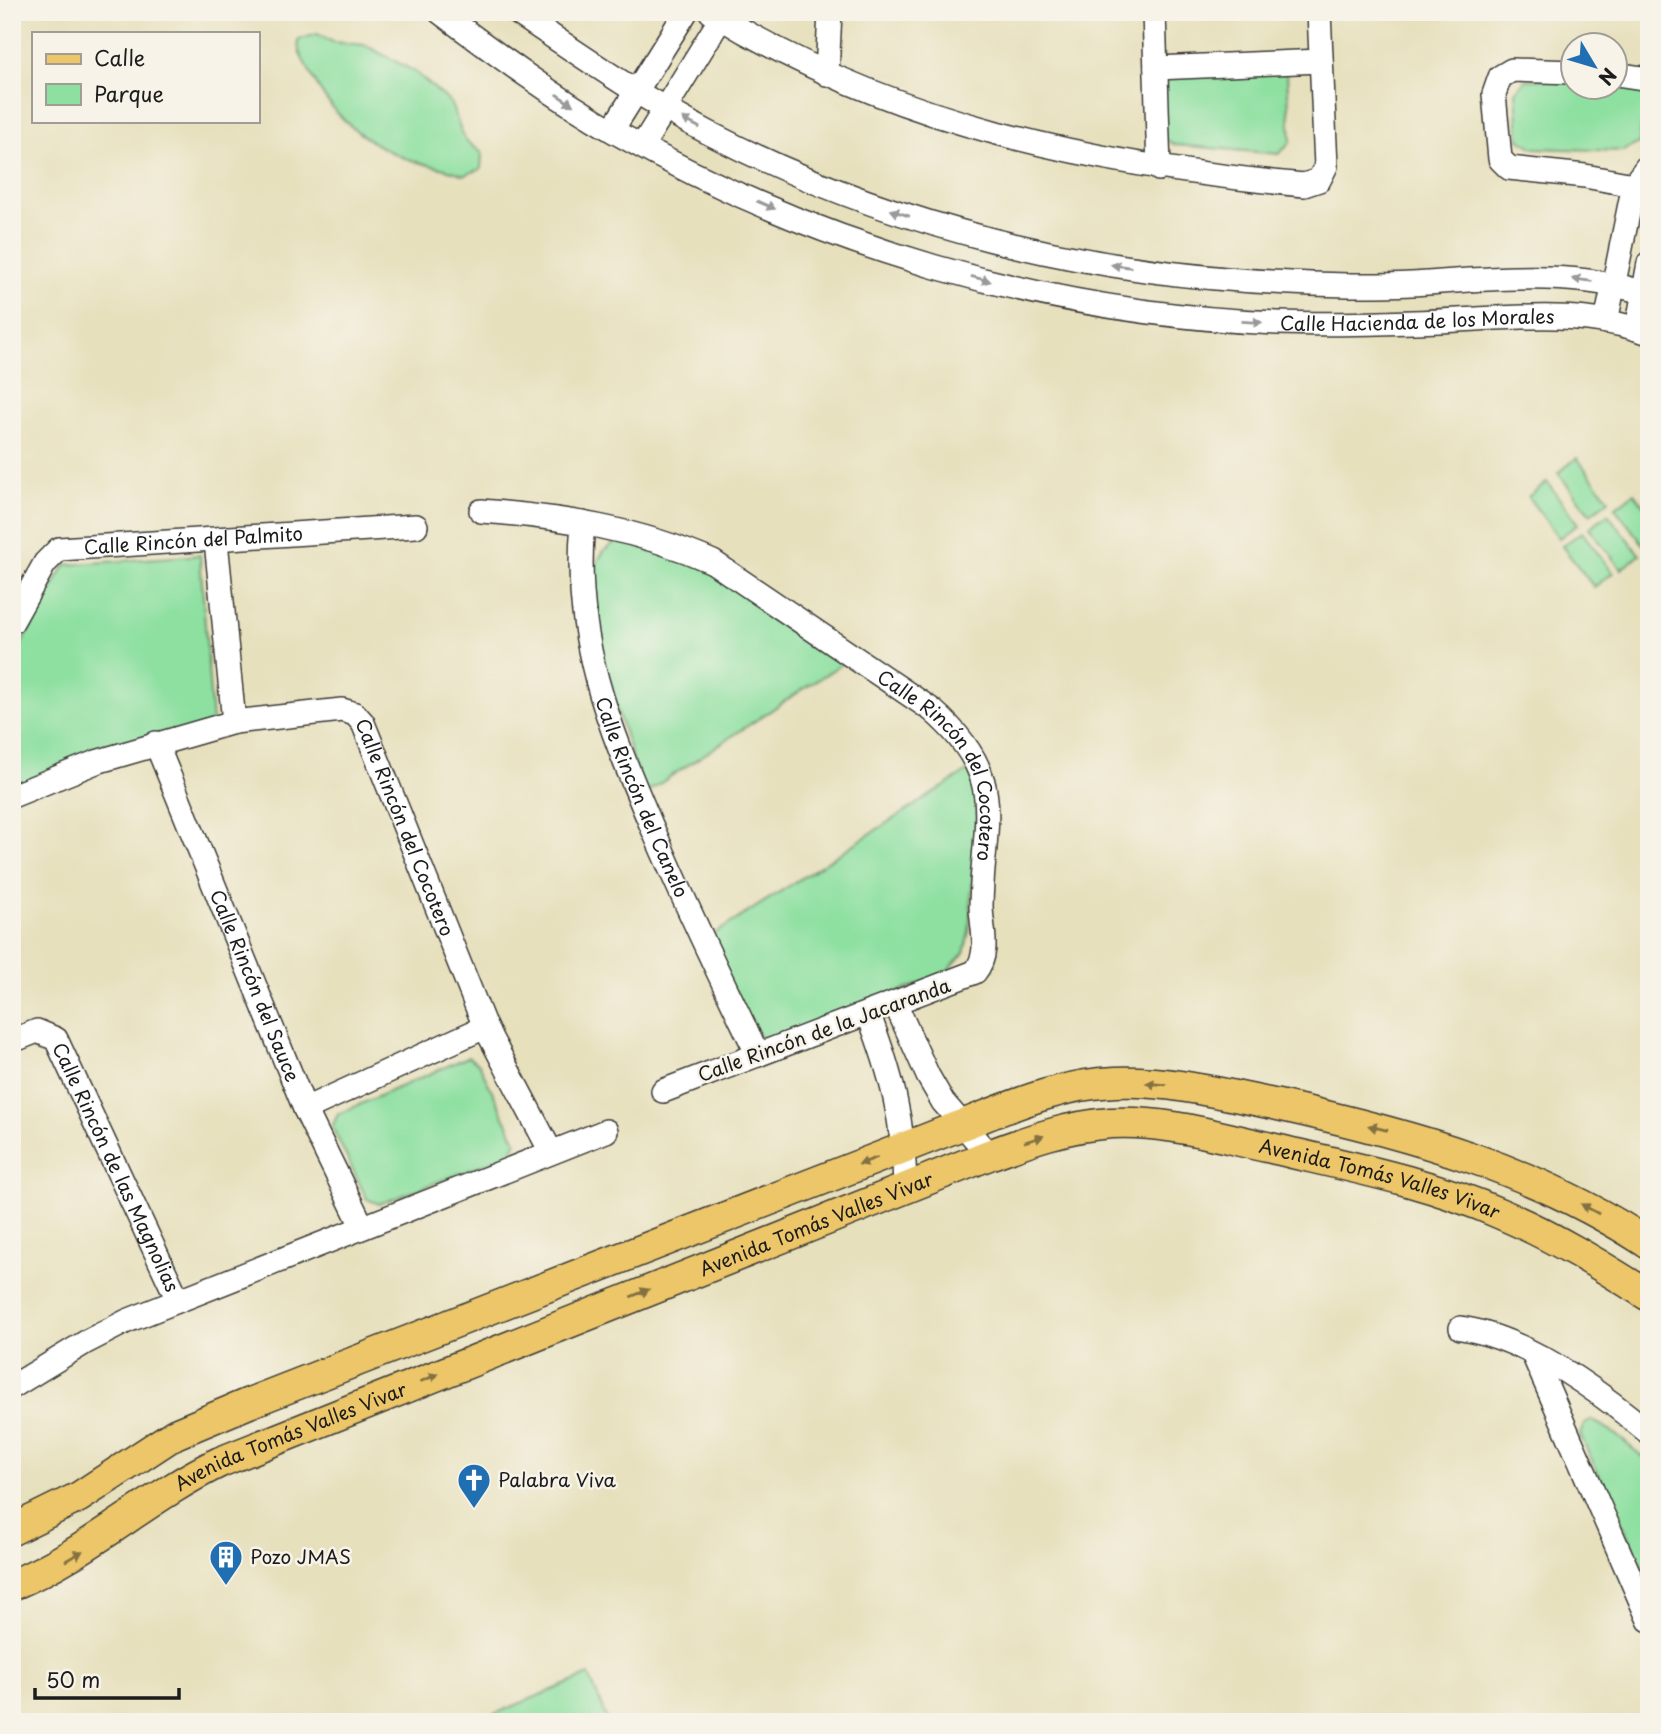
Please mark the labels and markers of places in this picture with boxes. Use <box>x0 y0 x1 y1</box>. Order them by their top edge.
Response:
church icon: Palabra Viva <box>455 1461 493 1510</box>
place label: Palabra Viva <box>498 1465 616 1493</box>
building icon: Pozo JMAS <box>207 1538 245 1587</box>
place label: Pozo JMAS <box>250 1542 351 1570</box>

